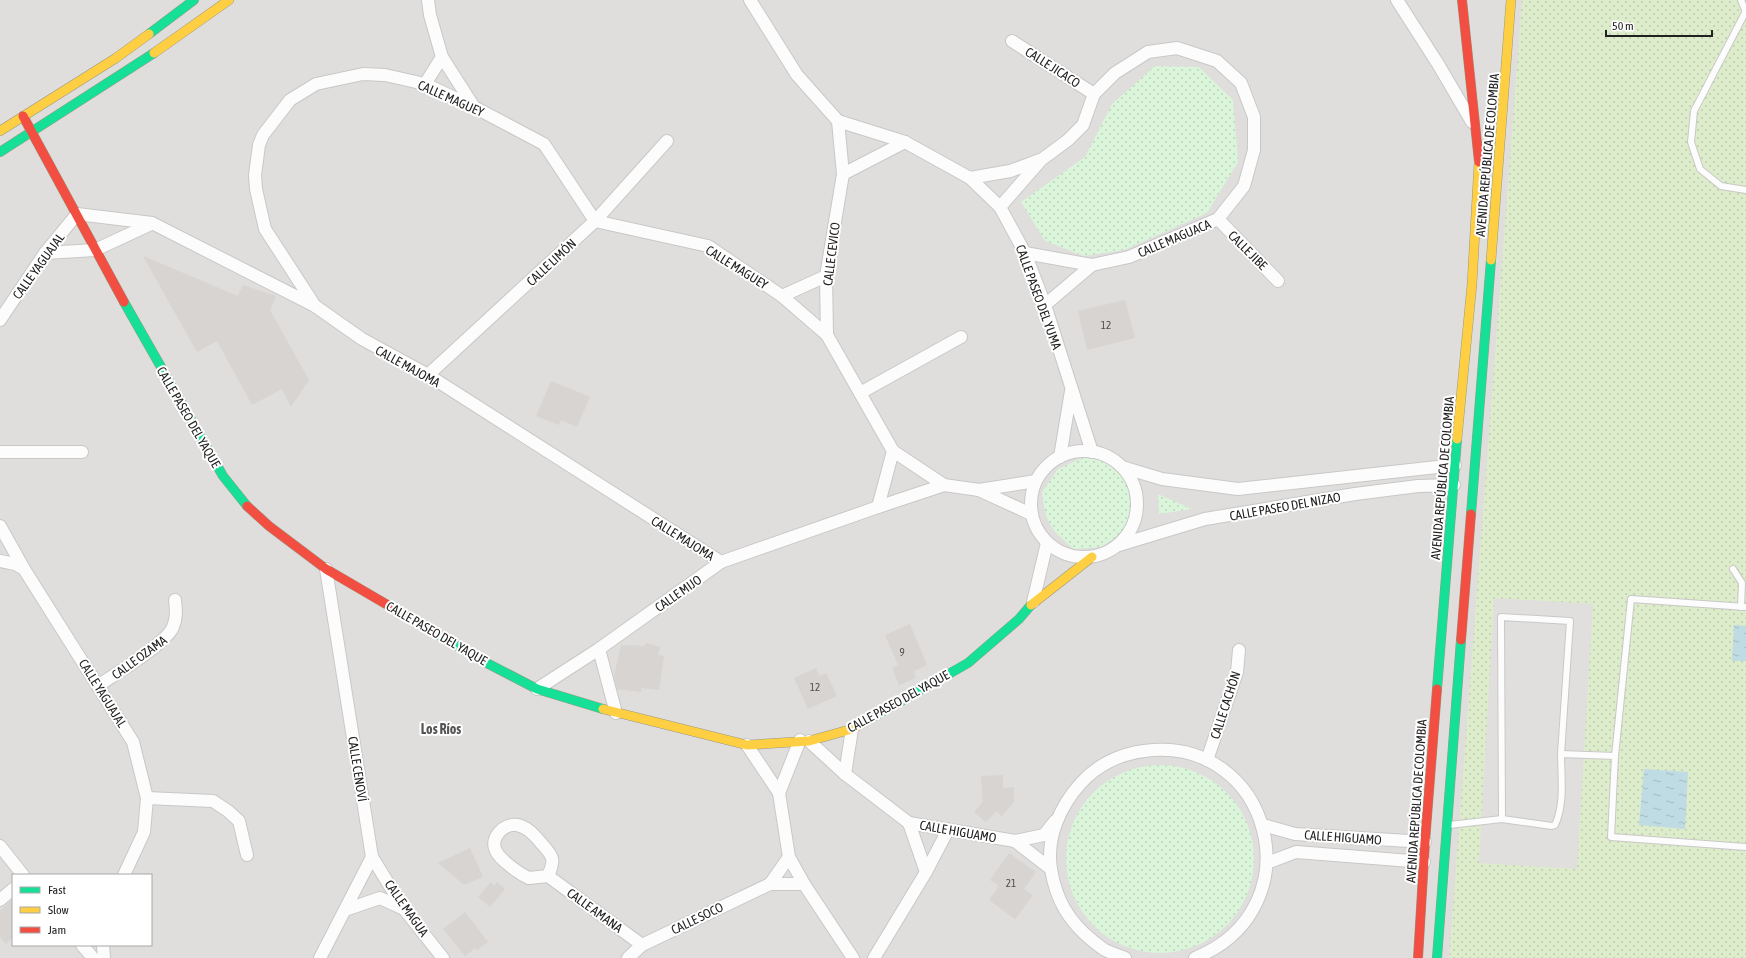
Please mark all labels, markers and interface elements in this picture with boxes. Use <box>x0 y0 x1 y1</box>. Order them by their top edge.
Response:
scale bar <box>1606 12 1712 38</box>
text: 50 m <box>1612 19 1634 33</box>
street label: CALLE JICACO <box>1022 44 1083 91</box>
street label: AVENIDA REPÚBLICA DE COLOMBIA <box>1473 72 1502 237</box>
street label: CALLE MAGUEY <box>416 77 486 120</box>
street label: CALLE MAGUACA <box>1135 216 1214 261</box>
street label: CALLE CEVICO <box>820 221 843 287</box>
street label: CALLE JIBE <box>1225 228 1271 273</box>
street label: CALLE YAGUAJAL <box>10 230 67 302</box>
street label: CALLE LIMÓN <box>524 236 579 289</box>
street label: CALLE MAGUEY <box>703 242 771 293</box>
street label: CALLE PASEO DEL YUMA <box>1013 243 1065 352</box>
house number: 12 <box>1101 319 1111 331</box>
street label: CALLE MAJOMA <box>373 343 443 391</box>
street label: CALLE PASEO DEL YAQUE <box>154 364 224 471</box>
street label: AVENIDA REPÚBLICA DE COLOMBIA <box>1428 395 1457 560</box>
street label: CALLE PASEO DEL NIZAO <box>1228 489 1342 524</box>
street label: CALLE MAJOMA <box>648 513 718 564</box>
street label: CALLE MIJO <box>652 572 705 615</box>
street label: CALLE PASEO DEL YAQUE <box>384 598 490 669</box>
street label: CALLE OZAMA <box>109 632 170 682</box>
house number: 9 <box>899 646 905 658</box>
street label: CALLE YAGUAJAL <box>76 656 129 730</box>
street label: CALLE PASEO DEL YAQUE <box>845 667 952 736</box>
street label: CALLE CACHÓN <box>1207 669 1244 741</box>
house number: 12 <box>810 681 820 693</box>
street label: AVENIDA REPÚBLICA DE COLOMBIA <box>1403 718 1430 883</box>
district label: Los Ríos <box>421 721 461 737</box>
street label: CALLE CENOVÍ <box>345 735 370 803</box>
street label: CALLE HIGUAMO <box>918 817 998 846</box>
street label: CALLE HIGUAMO <box>1304 827 1383 848</box>
legend <box>12 874 152 946</box>
street label: CALLE MAGUA <box>382 877 432 940</box>
house number: 21 <box>1006 877 1016 889</box>
text: Fast <box>48 883 66 897</box>
street label: CALLE AMANA <box>564 885 626 936</box>
street label: CALLE SOCO <box>669 899 726 937</box>
text: Slow <box>48 903 69 917</box>
text: Jam <box>48 923 66 937</box>

